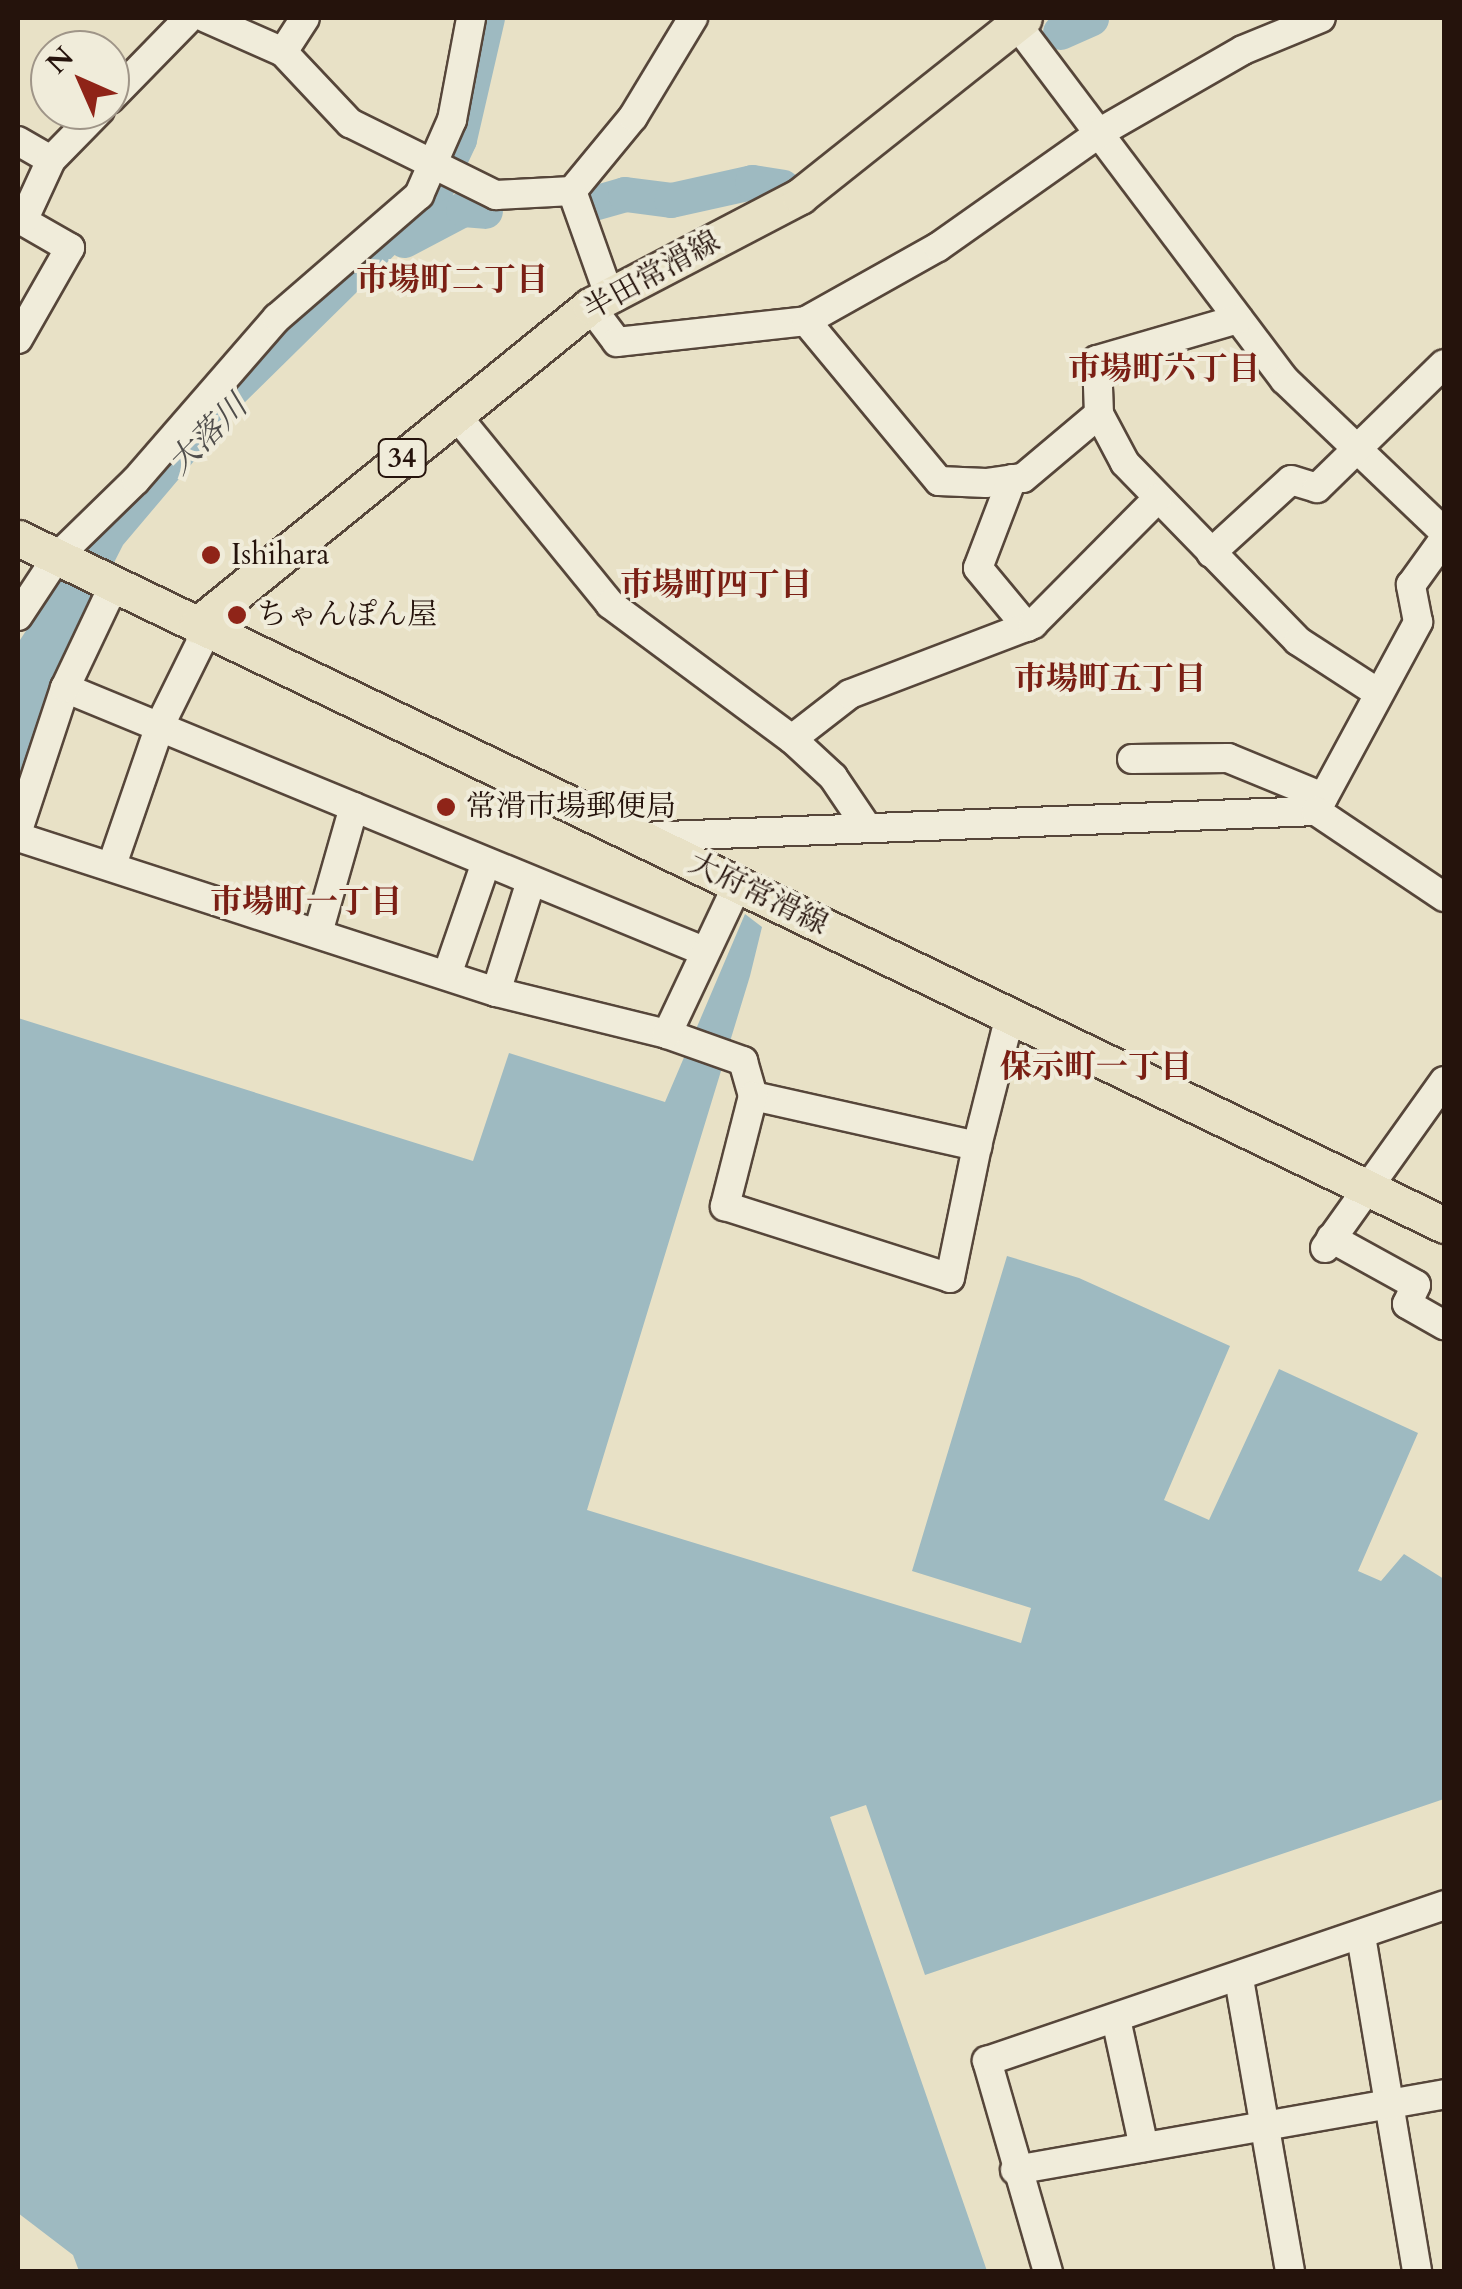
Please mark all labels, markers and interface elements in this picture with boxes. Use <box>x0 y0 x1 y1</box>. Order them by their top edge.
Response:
north arrow <box>30 30 130 130</box>
text: N <box>38 38 82 82</box>
street label: 半田常滑線 <box>578 224 726 328</box>
district label: 市場町二丁目 <box>356 261 548 299</box>
district label: 市場町六丁目 <box>1068 350 1260 388</box>
water label: 大落川 <box>160 387 256 483</box>
road number: 34 <box>377 435 427 481</box>
place label: Ishihara <box>231 537 330 573</box>
marker: Ishihara <box>200 544 222 566</box>
district label: 市場町四丁目 <box>620 566 812 604</box>
place label: ちゃんぽん屋 <box>257 597 437 633</box>
marker: ちゃんぽん屋 <box>226 604 248 626</box>
district label: 市場町五丁目 <box>1014 660 1206 698</box>
place label: 常滑市場郵便局 <box>466 789 676 825</box>
marker: 常滑市場郵便局 <box>435 796 457 818</box>
street label: 大府常滑線 <box>683 845 833 943</box>
district label: 市場町一丁目 <box>210 883 402 921</box>
district label: 保示町一丁目 <box>1000 1048 1192 1086</box>

